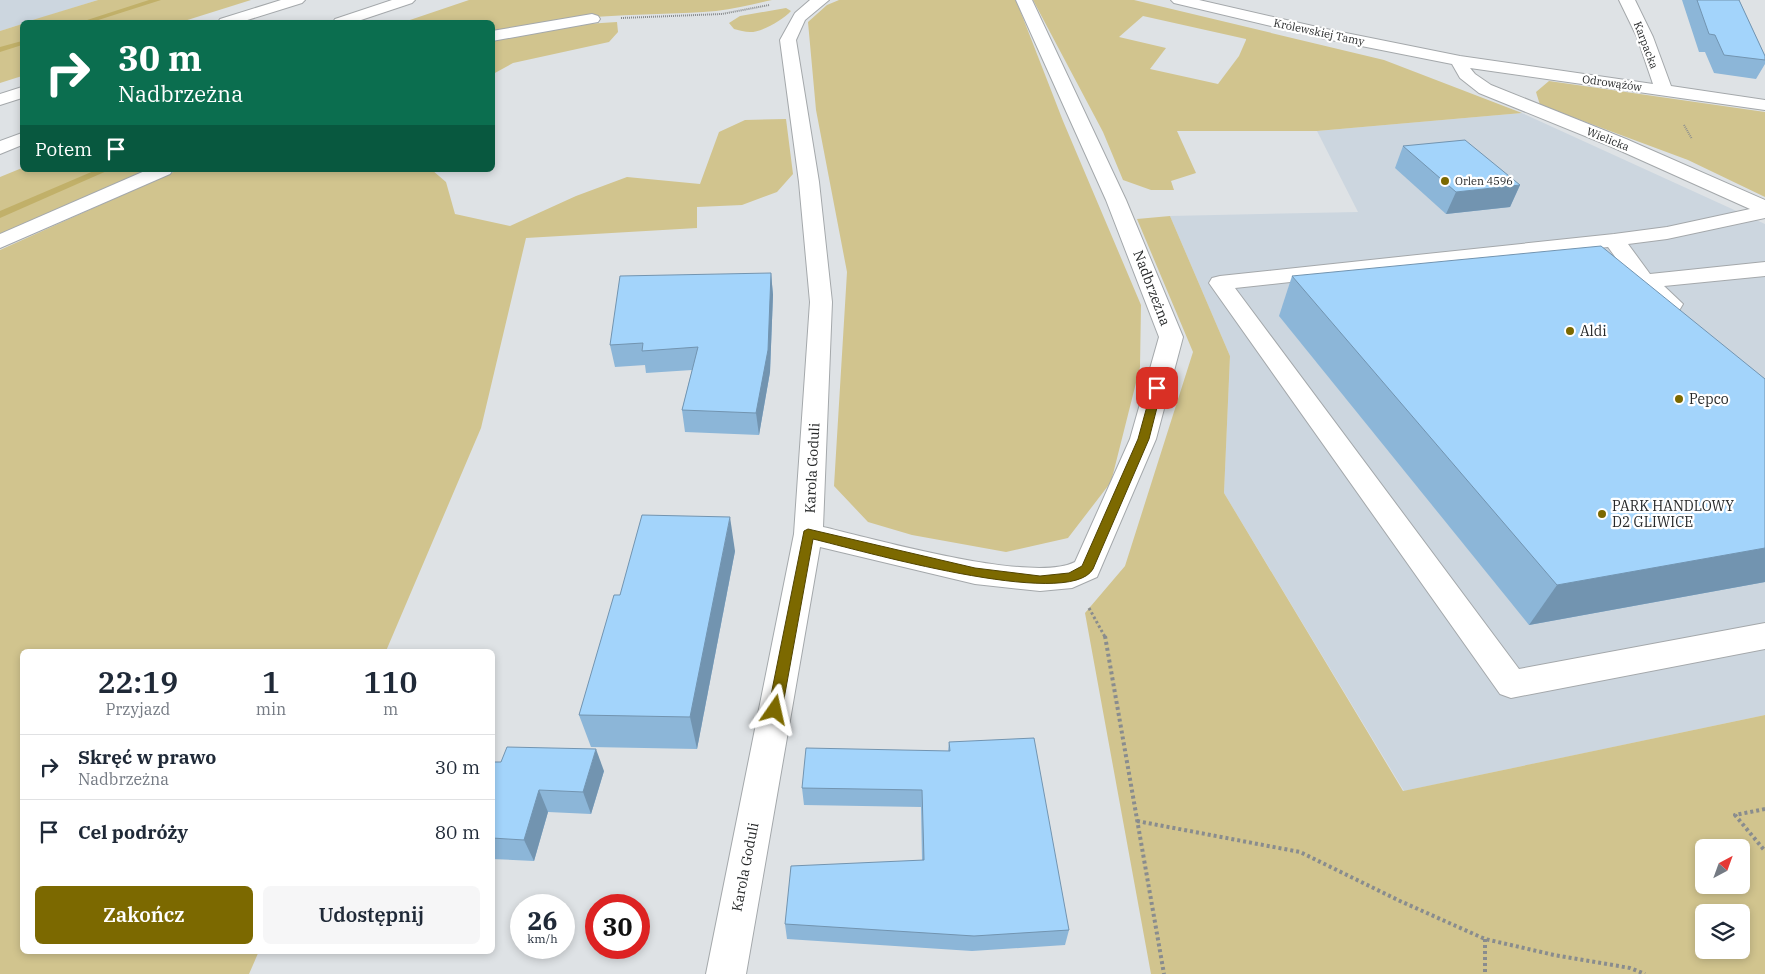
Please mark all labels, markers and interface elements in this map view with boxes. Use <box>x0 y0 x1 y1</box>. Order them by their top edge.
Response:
street label: Królewskiej Tamy <box>1272 16 1366 48</box>
street label: Karpacka <box>1631 19 1661 71</box>
text: 30 m <box>118 35 202 81</box>
icon: right <box>35 40 100 105</box>
street label: Odrowążów <box>1581 72 1643 94</box>
text: Nadbrzeżna <box>118 79 243 108</box>
street label: Wielicka <box>1585 124 1631 154</box>
icon: arrive <box>102 135 130 163</box>
text: Potem <box>35 137 92 161</box>
place label: Orlen 4596 <box>1455 174 1513 188</box>
marker: Orlen 4596 <box>1439 175 1451 187</box>
street label: Nadbrzeżna <box>1129 248 1175 329</box>
place label: Aldi <box>1580 322 1607 340</box>
marker: Aldi <box>1564 325 1576 337</box>
pin <box>1136 367 1178 409</box>
icon: arrive <box>1143 374 1171 402</box>
place label: Pepco <box>1689 390 1729 408</box>
marker: Pepco <box>1673 393 1685 405</box>
street label: Karola Goduli <box>801 422 823 514</box>
place label: PARK HANDLOWY D2 GLIWICE <box>1612 497 1734 531</box>
marker: PARK HANDLOWY D2 GLIWICE <box>1596 508 1608 520</box>
text: 22:19 <box>97 662 178 701</box>
text: 1 <box>262 662 280 701</box>
text: 110 <box>364 662 418 701</box>
position arrow <box>748 683 800 735</box>
text: Przyjazd <box>105 699 170 719</box>
text: min <box>256 699 286 719</box>
text: m <box>383 699 398 719</box>
text: Skręć w prawo <box>78 745 216 769</box>
icon: right <box>35 753 63 781</box>
text: 30 m <box>435 755 480 779</box>
text: Nadbrzeżna <box>78 769 169 789</box>
icon: arrive <box>35 818 63 846</box>
text: Cel podróży <box>78 820 188 844</box>
text: 80 m <box>435 820 480 844</box>
street label: Karola Goduli <box>728 821 762 913</box>
north arrow <box>1695 839 1750 894</box>
map controls <box>1695 839 1750 959</box>
button: Zakończ <box>35 886 253 944</box>
button: Udostępnij <box>263 886 480 944</box>
speed limit sign: 30 <box>585 894 650 959</box>
text: 26 <box>527 904 558 937</box>
button: layers <box>1695 904 1750 959</box>
text: km/h <box>527 931 558 946</box>

